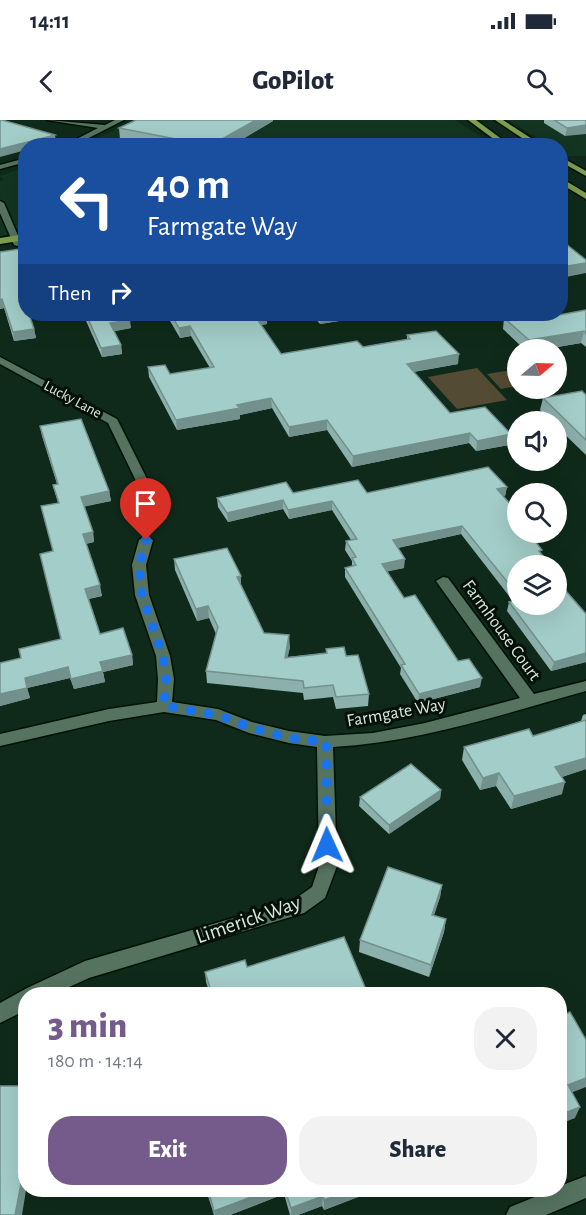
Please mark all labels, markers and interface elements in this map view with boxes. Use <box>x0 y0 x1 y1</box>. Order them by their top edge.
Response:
text: 14:11 <box>30 10 70 32</box>
icon: back <box>30 65 63 98</box>
icon: search <box>523 65 556 98</box>
text: GoPilot <box>252 67 334 94</box>
icon: left <box>48 162 126 240</box>
text: 40 m <box>147 164 230 206</box>
text: Farmgate Way <box>147 213 297 240</box>
icon: right <box>104 276 137 309</box>
text: Then <box>48 282 92 304</box>
north arrow <box>507 339 567 399</box>
map controls <box>507 339 567 615</box>
street label: Lucky Lane <box>41 378 104 421</box>
button: sound <box>507 411 567 471</box>
pin <box>120 478 171 540</box>
button: search <box>507 483 567 543</box>
icon: arrive <box>129 487 162 520</box>
button: layers <box>507 555 567 615</box>
street label: Farmhouse Court <box>459 577 544 684</box>
street label: Farmgate Way <box>345 695 447 731</box>
position arrow <box>295 813 359 877</box>
street label: Limerick Way <box>193 892 303 947</box>
button: close <box>474 1007 537 1070</box>
text: 3 min <box>48 1008 127 1044</box>
text: 180 m · 14:14 <box>48 1051 143 1071</box>
button: Exit <box>48 1116 287 1185</box>
button: Share <box>299 1116 537 1185</box>

